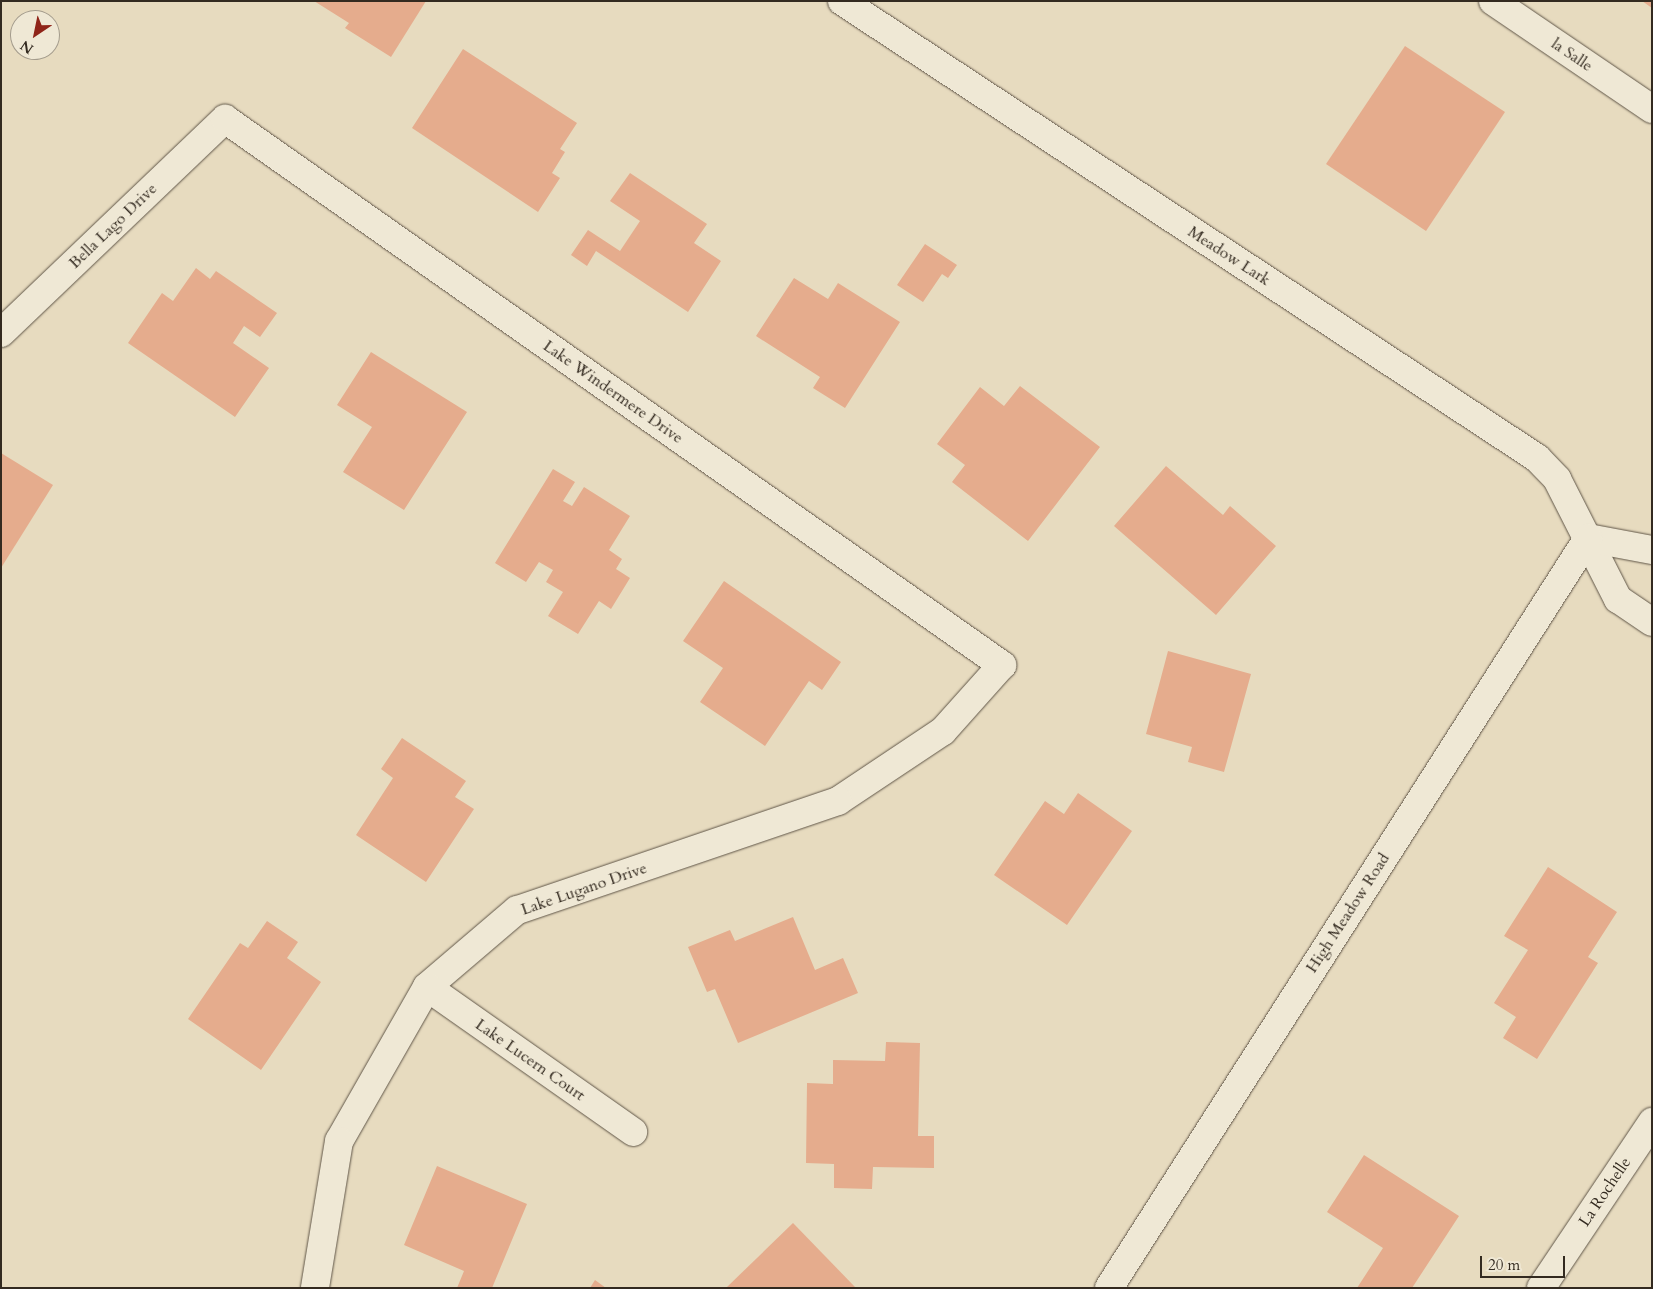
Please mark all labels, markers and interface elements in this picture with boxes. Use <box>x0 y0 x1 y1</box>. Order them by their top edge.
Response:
north arrow <box>10 10 60 60</box>
street label: la Salle <box>1548 34 1596 76</box>
text: N <box>17 36 37 58</box>
street label: Bella Lago Drive <box>65 179 161 273</box>
street label: Meadow Lark <box>1184 222 1274 290</box>
street label: Lake Windermere Drive <box>539 336 687 448</box>
street label: High Meadow Road <box>1302 850 1394 976</box>
street label: Lake Lugano Drive <box>519 858 649 920</box>
street label: Lake Lucern Court <box>471 1015 589 1105</box>
street label: La Rochelle <box>1575 1154 1635 1230</box>
scale bar <box>1483 1246 1568 1278</box>
text: 20 m <box>1488 1255 1520 1275</box>

